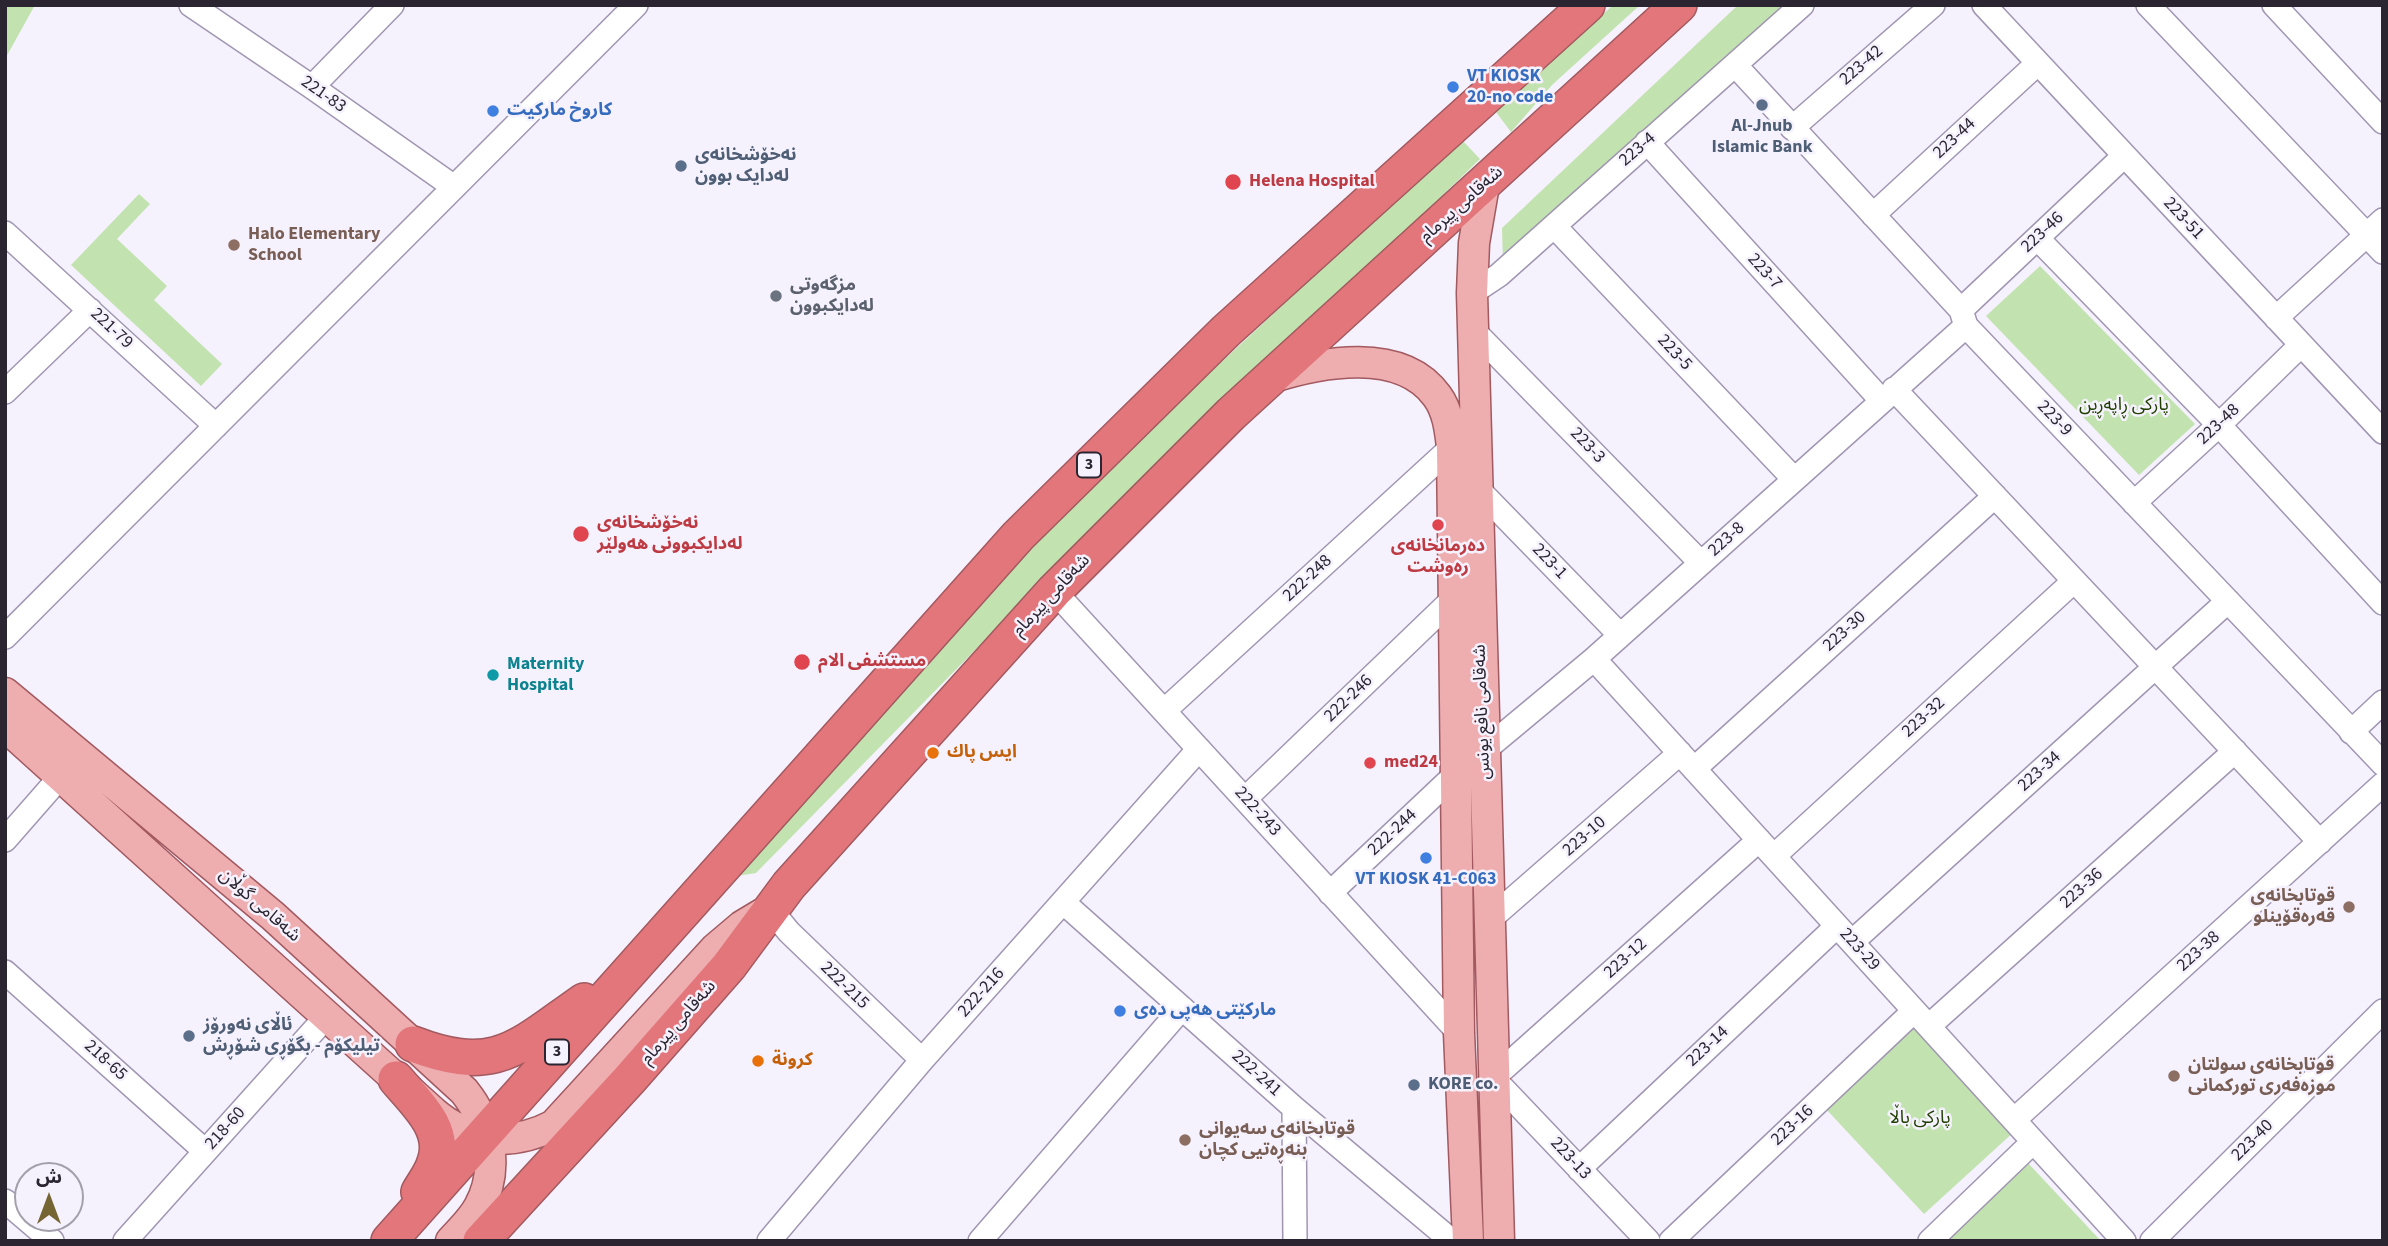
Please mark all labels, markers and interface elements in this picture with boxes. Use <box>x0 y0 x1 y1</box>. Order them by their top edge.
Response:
street label: 223-42 <box>1836 41 1888 91</box>
place label: VT KIOSK 20-no code <box>1467 66 1553 108</box>
street label: 221-83 <box>296 72 350 118</box>
marker: VT KIOSK 20-no code <box>1445 79 1461 95</box>
marker: Al-Jnub Islamic Bank <box>1754 97 1770 113</box>
place label: كاروخ ماركیت <box>507 100 612 122</box>
marker: كاروخ ماركیت <box>485 103 501 119</box>
street label: 223-44 <box>1929 114 1981 164</box>
place label: Al-Jnub Islamic Bank <box>1712 116 1812 158</box>
street label: 223-4 <box>1615 128 1661 172</box>
place label: نەخۆشخانەی لەدایک بوون <box>695 145 797 188</box>
marker: نەخۆشخانەی لەدایک بوون <box>673 158 689 174</box>
street label: شەقامی پیرمام <box>1416 162 1508 248</box>
place label: Helena Hospital <box>1249 171 1375 193</box>
marker: Helena Hospital <box>1223 172 1243 192</box>
street label: 223-51 <box>2158 193 2208 245</box>
street label: 223-46 <box>2017 208 2069 258</box>
place label: Halo Elementary School <box>248 224 380 266</box>
marker: Halo Elementary School <box>226 237 242 253</box>
street label: 223-7 <box>1742 249 1786 295</box>
place label: مزگەوتی لەدایکبوون <box>790 275 874 318</box>
marker: مزگەوتی لەدایکبوون <box>768 288 784 304</box>
street label: 221-79 <box>85 304 137 354</box>
street label: 223-5 <box>1652 331 1696 375</box>
park label: پارکی ڕاپەڕین <box>2079 395 2169 417</box>
street label: 223-9 <box>2032 397 2076 441</box>
street label: 223-48 <box>2193 400 2245 450</box>
street label: 223-3 <box>1565 424 1609 468</box>
road number: 3 <box>1077 452 1101 478</box>
place label: نەخۆشخانەی لەدایکبوونی هەولێر <box>597 513 743 556</box>
marker: دەرمانخانەی رەوشت <box>1430 517 1446 533</box>
street label: 223-8 <box>1704 518 1750 562</box>
marker: نەخۆشخانەی لەدایکبوونی هەولێر <box>571 524 591 544</box>
place label: دەرمانخانەی رەوشت <box>1391 536 1485 578</box>
street label: 223-1 <box>1527 540 1571 584</box>
street label: شەقامی پیرمام <box>1009 550 1095 642</box>
street label: 222-248 <box>1279 551 1337 607</box>
street label: 223-30 <box>1819 607 1871 657</box>
street label: شەقامی نافع یونس <box>1470 644 1496 780</box>
place label: مستشفى الام <box>818 651 926 673</box>
marker: مستشفى الام <box>792 652 812 672</box>
place label: Maternity Hospital <box>507 654 584 696</box>
marker: Maternity Hospital <box>485 667 501 683</box>
street label: 222-246 <box>1320 671 1378 727</box>
street label: 223-32 <box>1898 693 1950 743</box>
place label: ايس پاك <box>947 742 1017 764</box>
marker: ايس پاك <box>925 745 941 761</box>
street label: 223-34 <box>2014 747 2066 797</box>
place label: med24 <box>1384 752 1438 774</box>
marker: med24 <box>1362 755 1378 771</box>
street label: 222-243 <box>1229 783 1285 841</box>
street label: 222-244 <box>1364 805 1422 861</box>
street label: 223-10 <box>1559 812 1611 862</box>
marker: VT KIOSK 41-C063 <box>1418 850 1434 866</box>
street label: 223-36 <box>2056 864 2108 914</box>
street label: شەقامی گوڵان <box>214 865 304 947</box>
place label: VT KIOSK 41-C063 <box>1355 869 1497 891</box>
place label: قوتابخانەی قەرەقۆینلو <box>2251 886 2335 928</box>
marker: قوتابخانەی قەرەقۆینلو <box>2341 899 2357 915</box>
street label: 223-29 <box>1834 924 1884 976</box>
street label: 223-38 <box>2173 927 2225 977</box>
street label: 223-12 <box>1600 934 1652 984</box>
street label: 222-215 <box>815 958 873 1014</box>
street label: 222-216 <box>954 964 1010 1022</box>
street label: شەقامی پیرمام <box>637 977 721 1069</box>
place label: مارکێتی هەپی دەی <box>1134 1000 1276 1022</box>
marker: مارکێتی هەپی دەی <box>1112 1003 1128 1019</box>
place label: ئاڵای نەورۆز تیلیکۆم - بگۆڕی شۆڕش <box>203 1015 380 1058</box>
street label: 223-14 <box>1682 1022 1734 1072</box>
marker: ئاڵای نەورۆز تیلیکۆم - بگۆڕی شۆڕش <box>181 1028 197 1044</box>
street label: 218-65 <box>79 1036 131 1086</box>
road number: 3 <box>545 1040 569 1064</box>
street label: 222-241 <box>1227 1046 1285 1102</box>
place label: كرونة <box>772 1050 813 1072</box>
marker: كرونة <box>750 1053 766 1069</box>
place label: قوتابخانەی سولتان موزەفەری تورکمانی <box>2188 1055 2336 1098</box>
marker: قوتابخانەی سولتان موزەفەری تورکمانی <box>2166 1068 2182 1084</box>
place label: KORE co. <box>1428 1074 1499 1096</box>
marker: KORE co. <box>1406 1077 1422 1093</box>
street label: 223-16 <box>1767 1101 1819 1151</box>
street label: 218-60 <box>201 1103 251 1155</box>
park label: پارکی باڵا <box>1889 1108 1951 1130</box>
street label: 223-40 <box>2228 1116 2278 1166</box>
place label: قوتابخانەی سەیوانی بنەڕەتیی کچان <box>1199 1119 1355 1162</box>
marker: قوتابخانەی سەیوانی بنەڕەتیی کچان <box>1177 1132 1193 1148</box>
street label: 223-13 <box>1545 1133 1595 1185</box>
north arrow <box>14 1162 84 1232</box>
text: ش <box>36 1164 62 1191</box>

